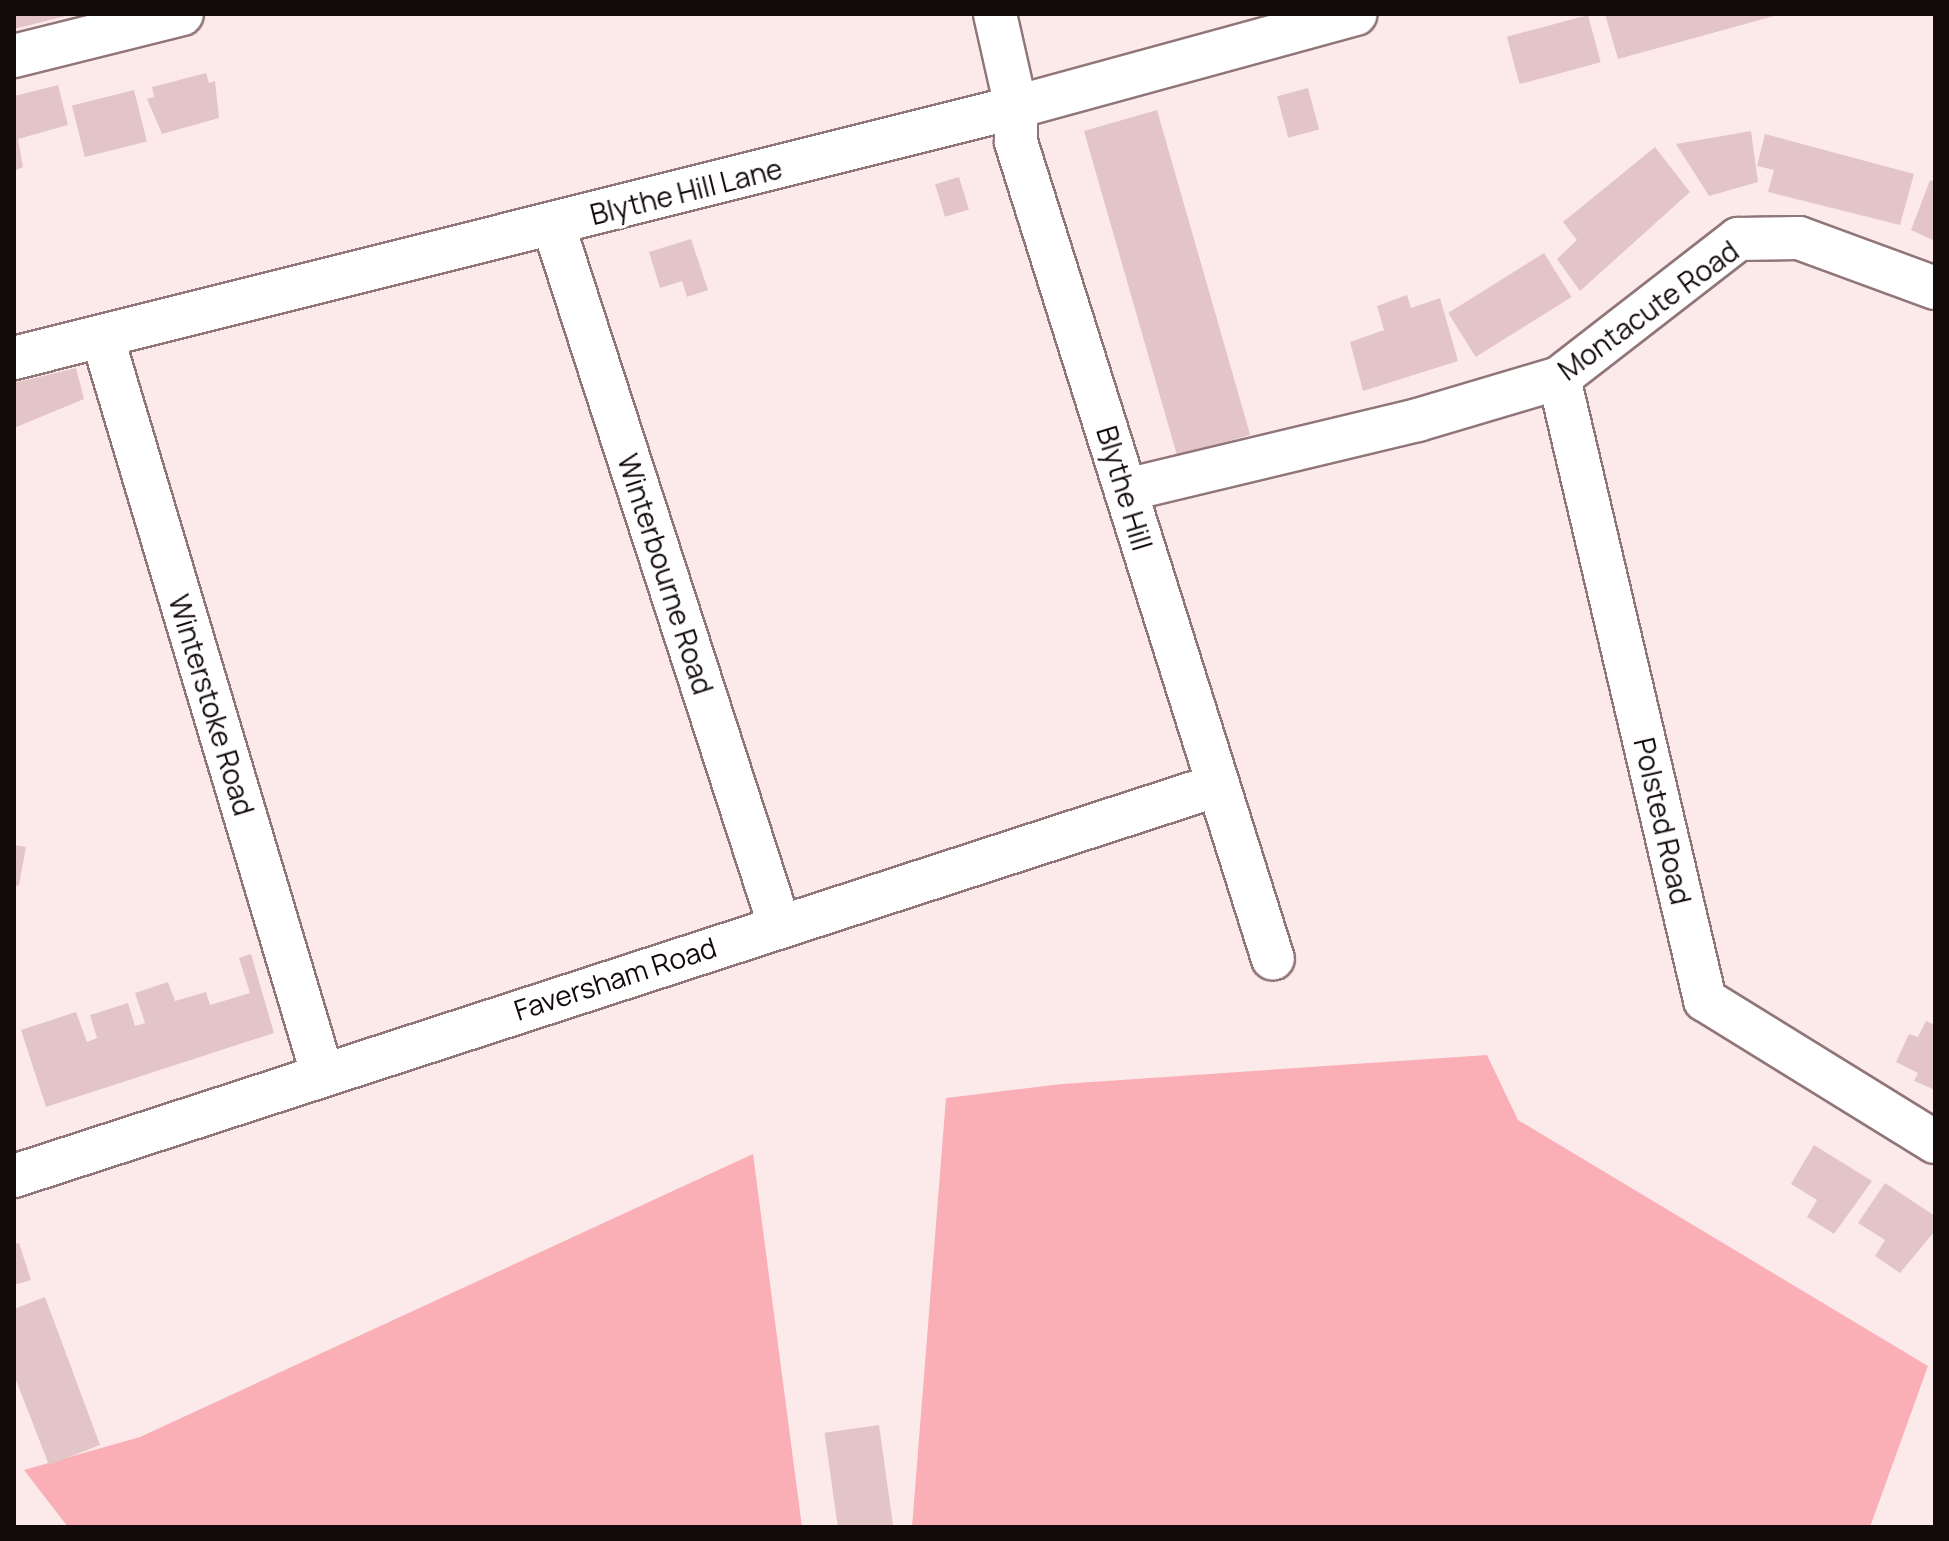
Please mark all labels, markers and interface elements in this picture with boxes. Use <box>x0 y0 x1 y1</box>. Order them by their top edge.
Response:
street label: Blythe Hill Lane <box>587 151 785 231</box>
street label: Montacute Road <box>1551 233 1745 387</box>
street label: Blythe Hill <box>1090 422 1160 554</box>
street label: Winterbourne Road <box>611 450 721 698</box>
street label: Winterstoke Road <box>162 590 262 820</box>
street label: Polsted Road <box>1627 734 1699 908</box>
street label: Faversham Road <box>510 929 720 1027</box>

